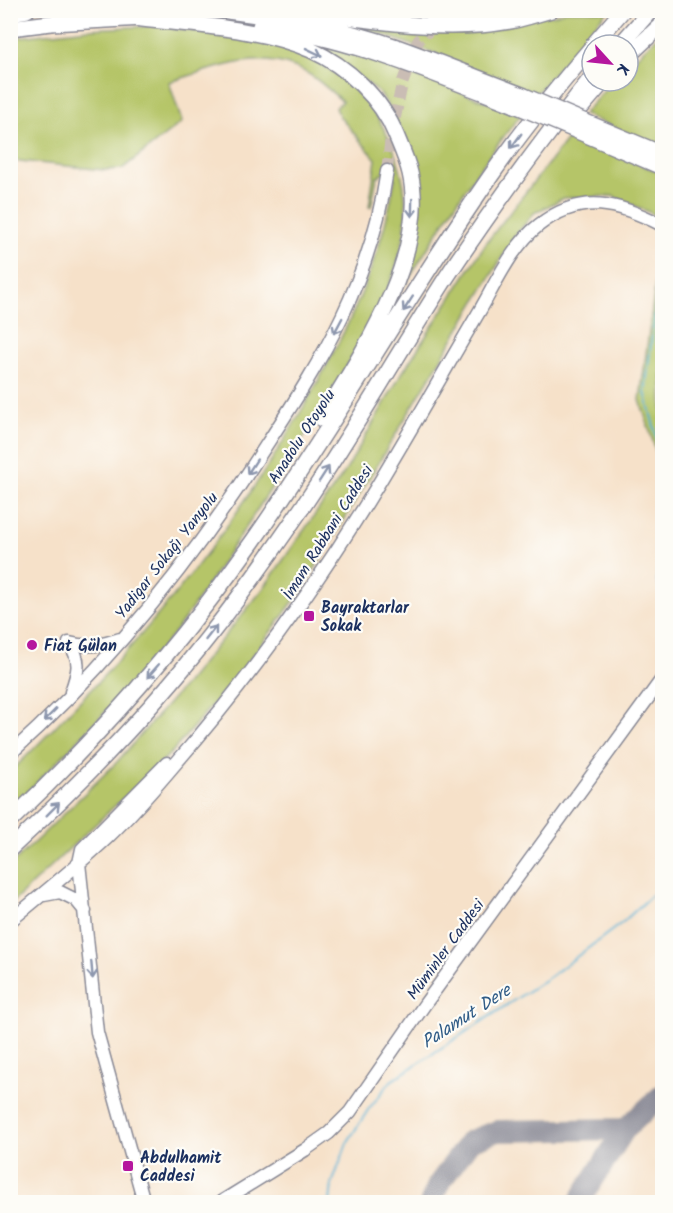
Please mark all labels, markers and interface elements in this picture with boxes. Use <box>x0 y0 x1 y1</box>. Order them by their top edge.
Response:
north arrow <box>580 33 640 93</box>
one-way arrow <box>304 47 322 59</box>
text: K <box>609 59 635 79</box>
one-way arrow <box>510 133 522 149</box>
one-way arrow <box>406 198 418 218</box>
one-way arrow <box>401 295 414 312</box>
one-way arrow <box>332 317 343 335</box>
street label: Anadolu Otoyolu <box>262 384 342 489</box>
one-way arrow <box>246 458 258 475</box>
street label: İmam Rabbani Caddesi <box>277 459 381 605</box>
one-way arrow <box>319 466 331 483</box>
street label: Yadigar Sokağı Yanyolu <box>109 487 225 625</box>
place label: Bayraktarlar Sokak <box>321 596 410 639</box>
marker: Bayraktarlar Sokak <box>302 609 316 623</box>
one-way arrow <box>205 625 218 641</box>
place label: Fiat Gülan <box>44 634 117 659</box>
marker: Fiat Gülan <box>25 638 39 652</box>
one-way arrow <box>146 663 160 678</box>
one-way arrow <box>42 708 57 723</box>
one-way arrow <box>45 801 60 816</box>
street label: Müminler Caddesi <box>401 893 492 1005</box>
one-way arrow <box>87 960 98 980</box>
water label: Palamut Dere <box>416 976 519 1057</box>
place label: Abdulhamit Caddesi <box>140 1146 222 1189</box>
marker: Abdulhamit Caddesi <box>121 1159 135 1173</box>

